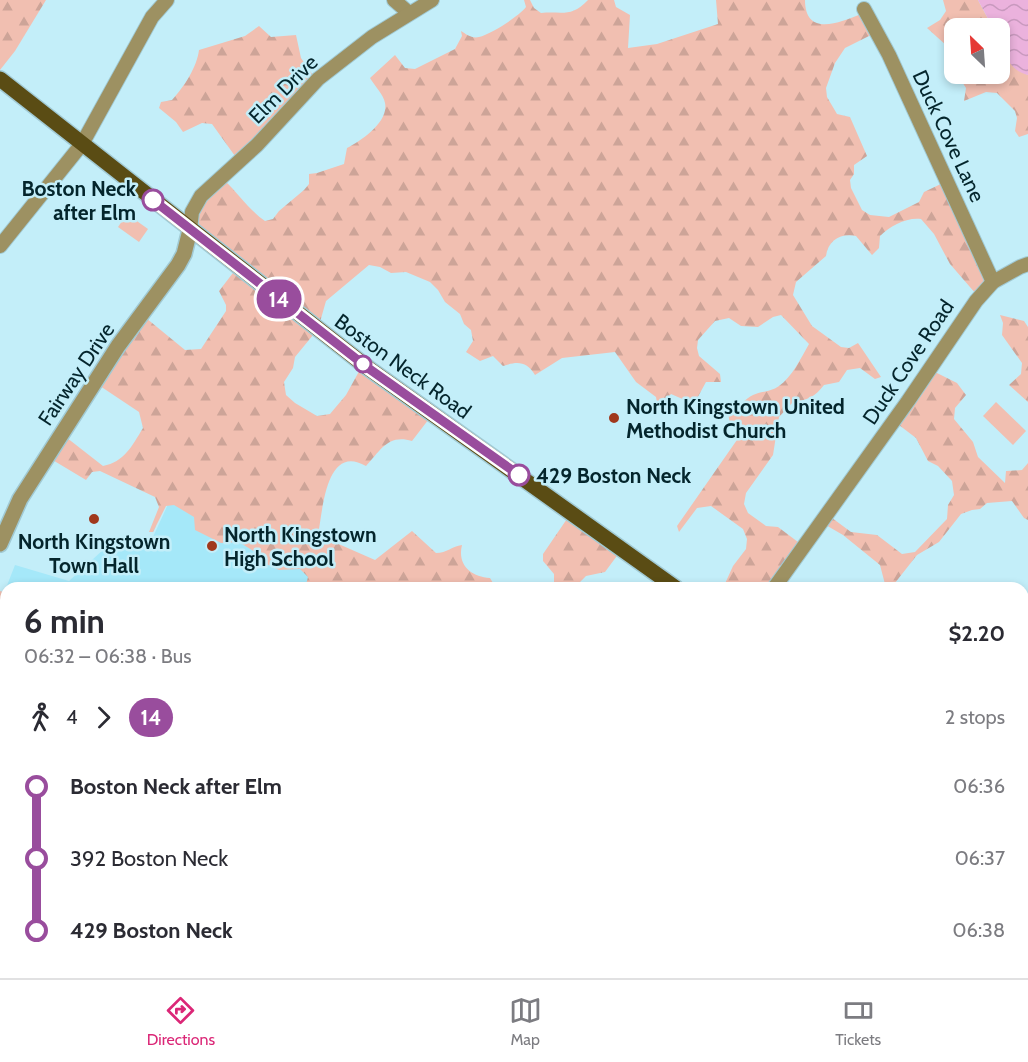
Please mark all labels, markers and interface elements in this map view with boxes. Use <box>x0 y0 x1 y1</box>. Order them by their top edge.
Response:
north arrow <box>944 18 1010 84</box>
map controls <box>944 18 1010 84</box>
street label: Elm Drive <box>243 49 323 129</box>
street label: Duck Cove Lane <box>908 66 991 206</box>
place label: Boston Neck after Elm <box>21 176 137 225</box>
marker: Boston Neck after Elm <box>142 189 164 211</box>
line badge: 14 <box>252 280 306 318</box>
text: 14 <box>269 287 289 312</box>
street label: Duck Cove Road <box>857 295 959 429</box>
street label: Boston Neck Road <box>330 308 476 424</box>
street label: Fairway Drive <box>33 318 120 430</box>
unlabelled marker <box>354 355 372 373</box>
place label: North Kingstown United Methodist Church <box>626 394 845 443</box>
marker: North Kingstown United Methodist Church <box>607 411 621 425</box>
place label: 429 Boston Neck <box>536 463 692 488</box>
marker: 429 Boston Neck <box>508 464 530 486</box>
marker: North Kingstown Town Hall <box>87 512 101 526</box>
place label: North Kingstown High School <box>224 522 377 571</box>
place label: North Kingstown Town Hall <box>18 529 170 578</box>
marker: North Kingstown High School <box>205 539 219 553</box>
text: 6 min <box>24 601 105 641</box>
text: $2.20 <box>949 620 1005 647</box>
text: 06:32 – 06:38 · Bus <box>24 644 191 668</box>
icon: walk <box>24 701 57 734</box>
icon: forward <box>87 701 120 734</box>
text: 4 <box>66 705 78 729</box>
text: 14 <box>141 705 161 730</box>
text: 2 stops <box>945 705 1005 729</box>
text: Boston Neck after Elm <box>70 773 282 800</box>
text: 06:36 <box>953 774 1005 798</box>
text: 392 Boston Neck <box>70 845 228 872</box>
text: 06:37 <box>955 846 1005 870</box>
text: 429 Boston Neck <box>70 917 233 944</box>
text: 06:38 <box>953 918 1005 942</box>
tab: Directions <box>147 994 215 1049</box>
tab: Map <box>509 994 542 1049</box>
tab: Tickets <box>835 994 881 1049</box>

